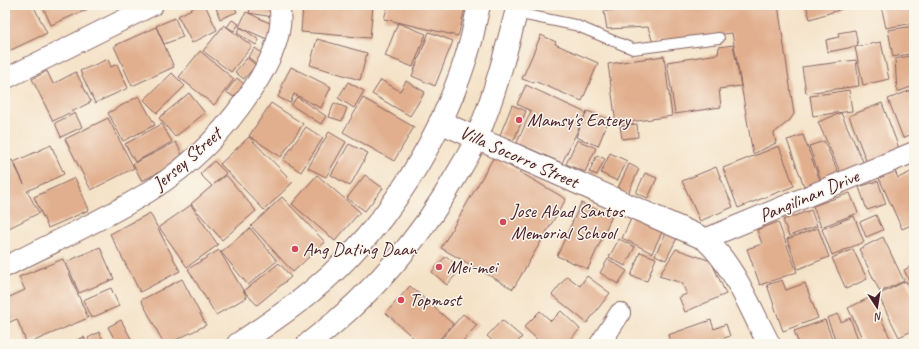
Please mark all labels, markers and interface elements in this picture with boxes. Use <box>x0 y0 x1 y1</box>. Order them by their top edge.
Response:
place label: Mamsy's Eatery <box>527 108 632 132</box>
marker: Mamsy's Eatery <box>514 115 524 125</box>
street label: Villa Socorro Street <box>456 120 584 195</box>
street label: Jersey Street <box>147 121 229 196</box>
street label: Pangilinan Drive <box>756 164 864 228</box>
place label: Jose Abad Santos Memorial School <box>510 199 625 245</box>
marker: Jose Abad Santos Memorial School <box>498 217 508 227</box>
place label: Ang Dating Daan <box>303 237 418 261</box>
marker: Ang Dating Daan <box>290 244 300 254</box>
place label: Mei-mei <box>447 255 499 279</box>
marker: Mei-mei <box>434 262 444 272</box>
north arrow <box>857 287 897 327</box>
place label: Topmost <box>409 288 463 312</box>
marker: Topmost <box>396 295 406 305</box>
text: N <box>872 309 884 325</box>

